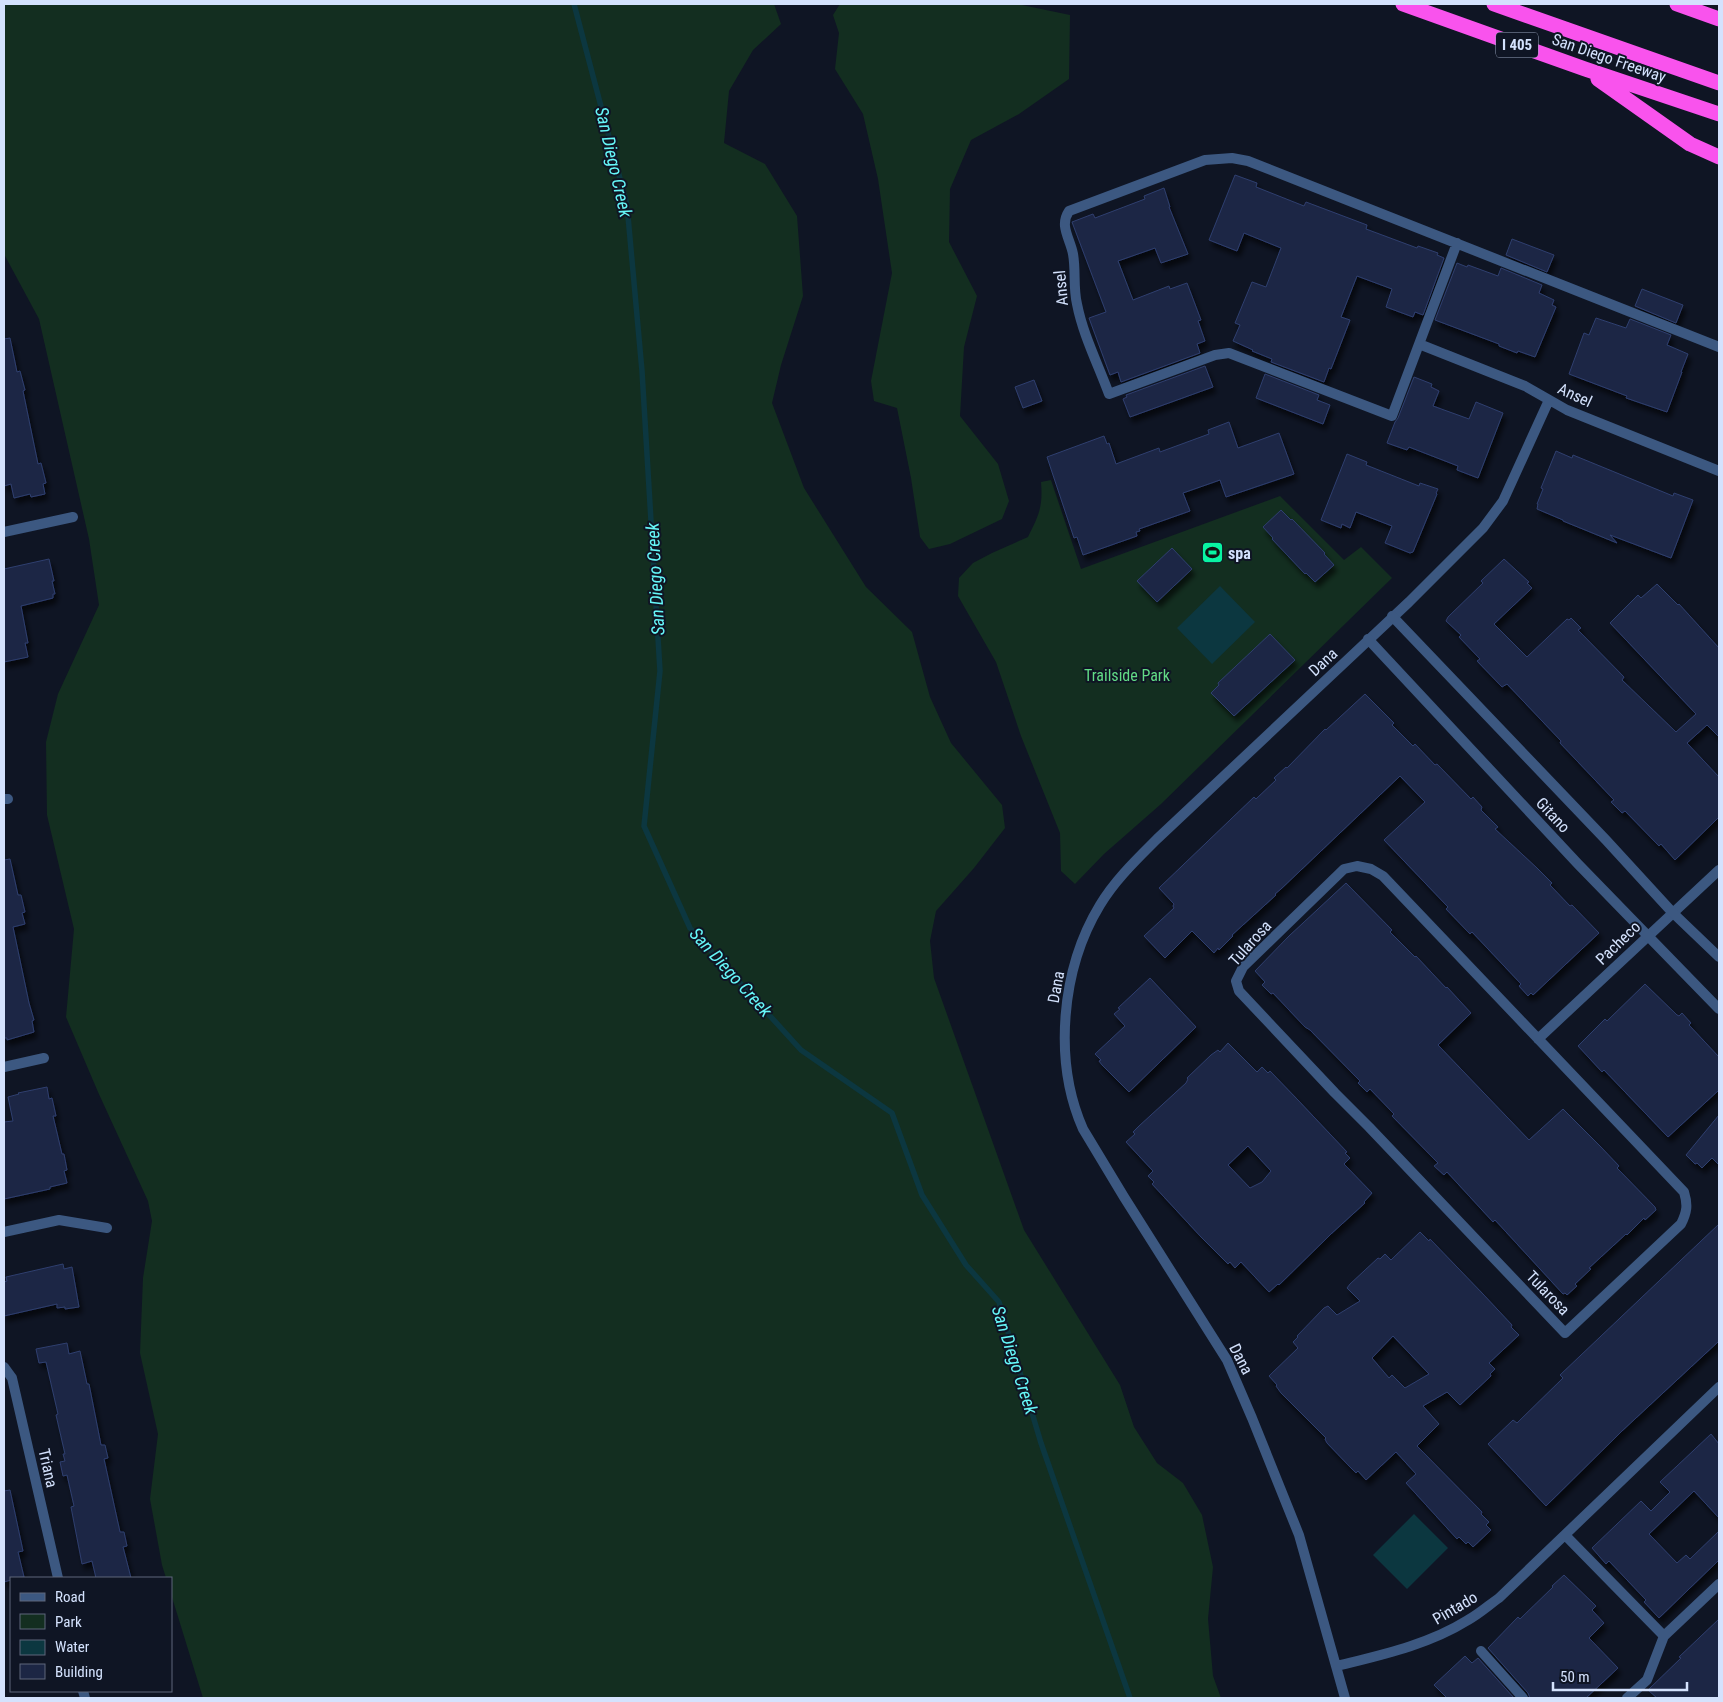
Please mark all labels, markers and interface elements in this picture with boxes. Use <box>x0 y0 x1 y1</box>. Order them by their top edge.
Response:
street label: San Diego Freeway <box>1550 30 1669 86</box>
road number: I 405 <box>1496 32 1538 58</box>
water label: San Diego Creek <box>591 105 637 220</box>
street label: Ansel <box>1050 270 1072 306</box>
street label: Ansel <box>1555 379 1595 411</box>
water label: San Diego Creek <box>642 521 668 636</box>
sports icon: spa <box>1200 541 1224 565</box>
place label: spa <box>1228 544 1251 563</box>
street label: Dana <box>1305 644 1341 680</box>
park label: Trailside Park <box>1084 666 1171 685</box>
street label: Gitano <box>1532 793 1574 837</box>
street label: Tularosa <box>1225 916 1275 970</box>
street label: Pacheco <box>1592 917 1644 969</box>
water label: San Diego Creek <box>685 923 777 1022</box>
street label: Dana <box>1044 969 1068 1005</box>
street label: Tularosa <box>1522 1267 1574 1319</box>
water label: San Diego Creek <box>988 1303 1043 1418</box>
street label: Dana <box>1225 1340 1257 1378</box>
street label: Triana <box>34 1447 62 1489</box>
legend <box>10 1577 172 1692</box>
text: Road <box>55 1588 85 1606</box>
street label: Pintado <box>1429 1588 1481 1628</box>
text: Park <box>55 1613 82 1631</box>
text: Water <box>55 1638 90 1656</box>
scale bar <box>1553 1660 1687 1692</box>
text: Building <box>55 1663 103 1681</box>
text: 50 m <box>1560 1668 1590 1686</box>

